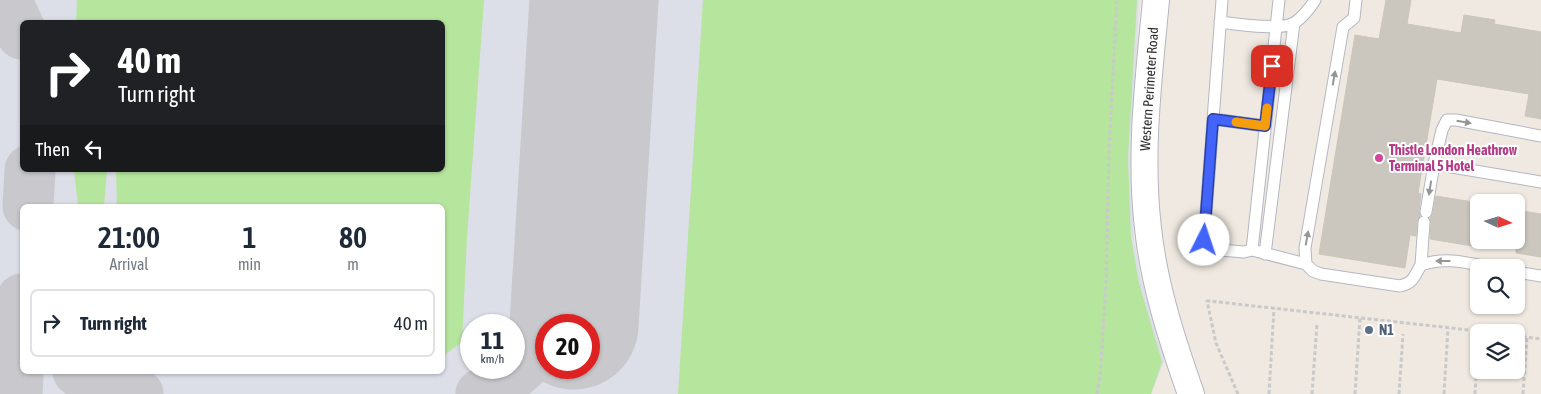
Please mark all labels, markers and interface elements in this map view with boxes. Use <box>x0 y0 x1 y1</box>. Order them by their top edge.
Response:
street label: Western Perimeter Road <box>1137 27 1161 151</box>
icon: right <box>35 40 100 105</box>
text: 40 m <box>118 40 181 80</box>
pin <box>1251 45 1293 87</box>
icon: arrive <box>1258 52 1286 80</box>
one-way arrow <box>1331 69 1339 85</box>
text: Turn right <box>118 81 195 107</box>
one-way arrow <box>1456 118 1472 126</box>
icon: left <box>80 135 108 163</box>
text: Then <box>35 138 70 160</box>
place label: Thistle London Heathrow Terminal 5 Hotel <box>1389 142 1518 174</box>
marker: Thistle London Heathrow Terminal 5 Hotel <box>1373 152 1385 164</box>
one-way arrow <box>1426 180 1434 196</box>
north arrow <box>1470 194 1525 249</box>
map controls <box>1470 194 1525 379</box>
position arrow <box>1177 213 1229 265</box>
text: 21:00 <box>98 220 160 254</box>
text: 1 <box>242 220 257 254</box>
text: 80 <box>339 220 367 254</box>
one-way arrow <box>1303 229 1311 245</box>
text: Arrival <box>109 255 149 273</box>
text: min <box>238 255 261 273</box>
text: m <box>347 255 359 273</box>
one-way arrow <box>1435 257 1451 265</box>
button: search <box>1470 259 1525 314</box>
icon: right <box>37 309 65 337</box>
text: Turn right <box>80 312 147 334</box>
text: 40 m <box>394 312 428 334</box>
speed limit sign: 20 <box>535 314 600 379</box>
place label: N1 <box>1379 322 1394 338</box>
marker: N1 <box>1363 324 1375 336</box>
button: layers <box>1470 324 1525 379</box>
text: 11 <box>481 326 504 354</box>
text: km/h <box>481 352 504 366</box>

